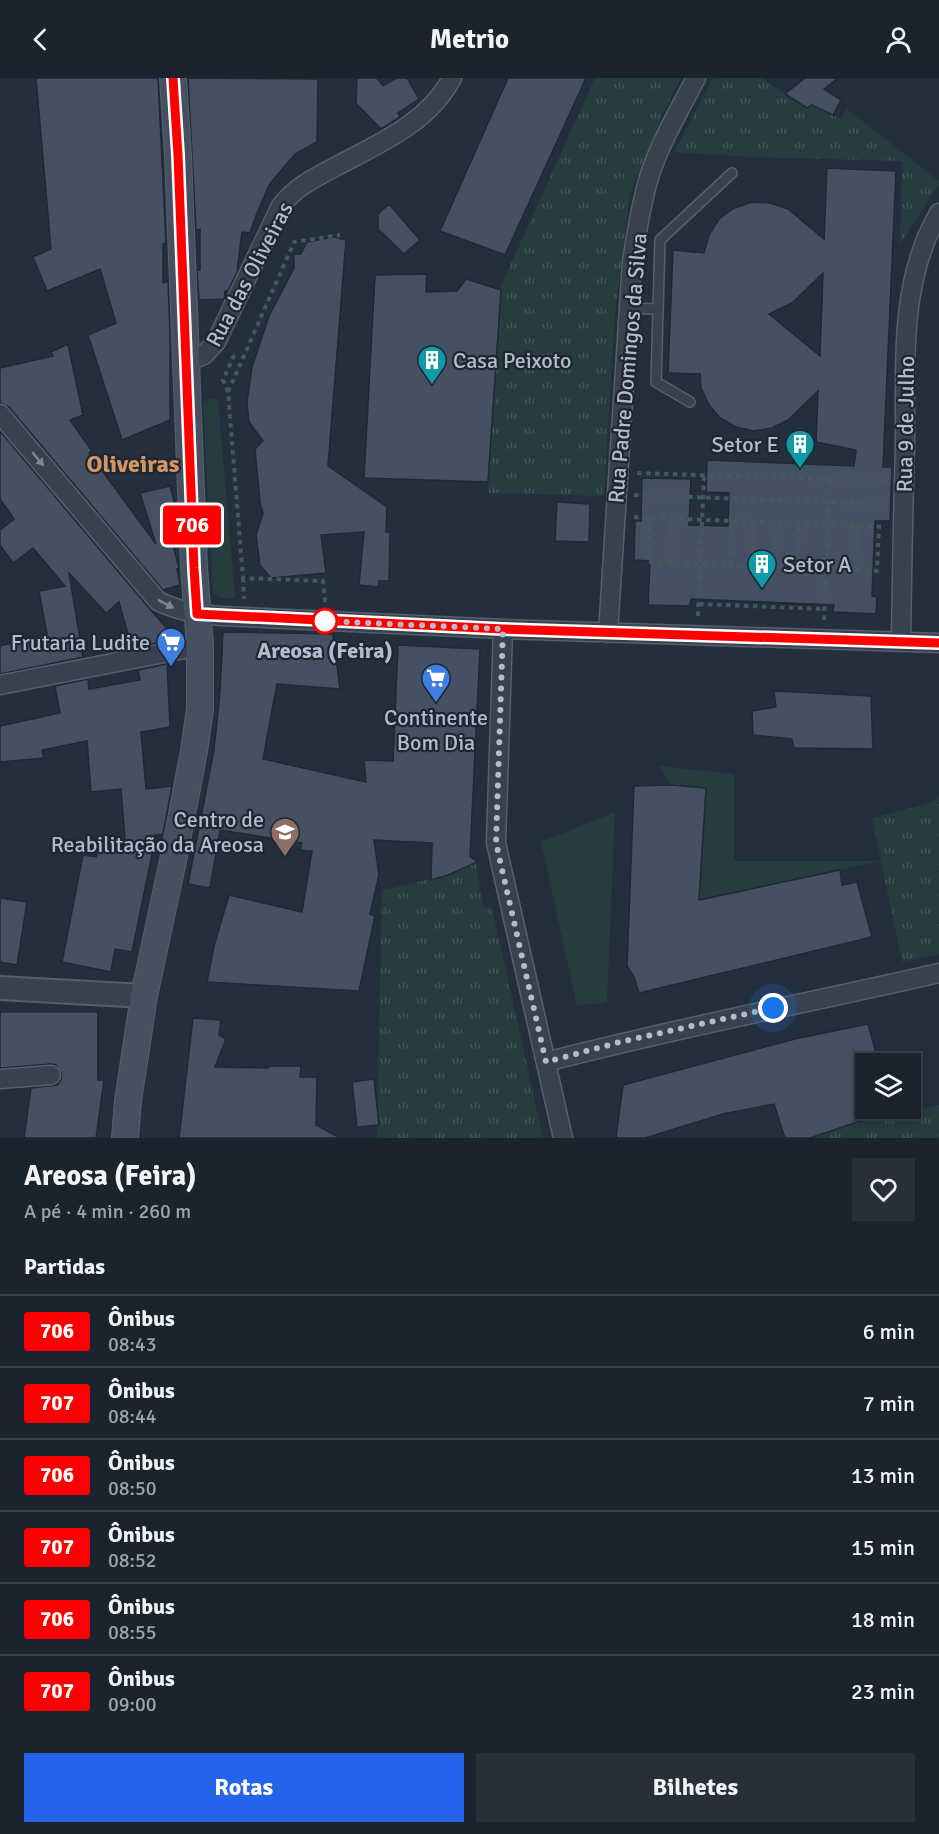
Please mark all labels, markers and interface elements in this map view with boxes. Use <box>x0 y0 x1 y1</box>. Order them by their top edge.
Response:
icon: back <box>24 23 57 56</box>
text: Metrio <box>430 23 509 56</box>
icon: person <box>882 23 915 56</box>
street label: Rua das Oliveiras <box>200 197 299 351</box>
street label: Rua Padre Domingos da Silva <box>602 232 653 504</box>
building icon: Casa Peixoto <box>416 344 448 386</box>
place label: Casa Peixoto <box>453 347 572 374</box>
street label: Rua 9 de Julho <box>891 355 920 493</box>
building icon: Setor E <box>784 428 816 470</box>
place label: Setor E <box>711 431 779 458</box>
district label: Oliveiras <box>87 449 180 479</box>
one-way arrow <box>31 451 44 466</box>
line badge: 706 <box>158 506 226 544</box>
text: 706 <box>175 512 209 538</box>
building icon: Setor A <box>746 548 778 590</box>
place label: Setor A <box>783 551 852 578</box>
one-way arrow <box>157 599 175 609</box>
marker: Areosa (Feira) <box>312 608 338 634</box>
supermarket icon: Frutaria Ludite <box>155 626 187 668</box>
place label: Frutaria Ludite <box>11 629 150 656</box>
place label: Areosa (Feira) <box>257 637 393 664</box>
supermarket icon: Continente Bom Dia <box>420 662 452 704</box>
place label: Continente Bom Dia <box>384 704 488 756</box>
place label: Centro de Reabilitação da Areosa <box>51 806 264 858</box>
school or university icon: Centro de Reabilitação da Areosa <box>269 816 301 858</box>
your location <box>758 993 788 1023</box>
map controls <box>855 1053 921 1119</box>
button: layers <box>855 1053 921 1119</box>
button: heart <box>852 1158 915 1221</box>
text: Areosa (Feira) <box>24 1159 197 1193</box>
text: A pé · 4 min · 260 m <box>24 1199 191 1224</box>
text: Partidas <box>24 1253 105 1280</box>
text: Ônibus <box>108 1305 175 1332</box>
text: 706 <box>40 1318 74 1344</box>
text: 6 min <box>863 1318 915 1345</box>
text: 08:43 <box>108 1332 157 1357</box>
text: Ônibus <box>108 1377 175 1404</box>
text: 707 <box>40 1390 74 1416</box>
text: 7 min <box>863 1390 915 1417</box>
text: 08:44 <box>108 1404 157 1429</box>
text: Ônibus <box>108 1449 175 1476</box>
text: 706 <box>40 1462 74 1488</box>
text: 13 min <box>851 1462 915 1489</box>
text: 08:50 <box>108 1476 157 1501</box>
text: Ônibus <box>108 1521 175 1548</box>
text: 707 <box>40 1534 74 1560</box>
text: 15 min <box>851 1534 915 1561</box>
text: 08:52 <box>108 1548 157 1573</box>
text: Ônibus <box>108 1593 175 1620</box>
text: 706 <box>40 1606 74 1632</box>
text: 18 min <box>851 1606 915 1633</box>
text: 08:55 <box>108 1620 157 1645</box>
text: Ônibus <box>108 1665 175 1692</box>
text: 707 <box>40 1678 74 1704</box>
text: 23 min <box>851 1678 915 1705</box>
text: 09:00 <box>108 1692 157 1717</box>
button: Rotas <box>24 1753 464 1822</box>
button: Bilhetes <box>476 1753 915 1822</box>

